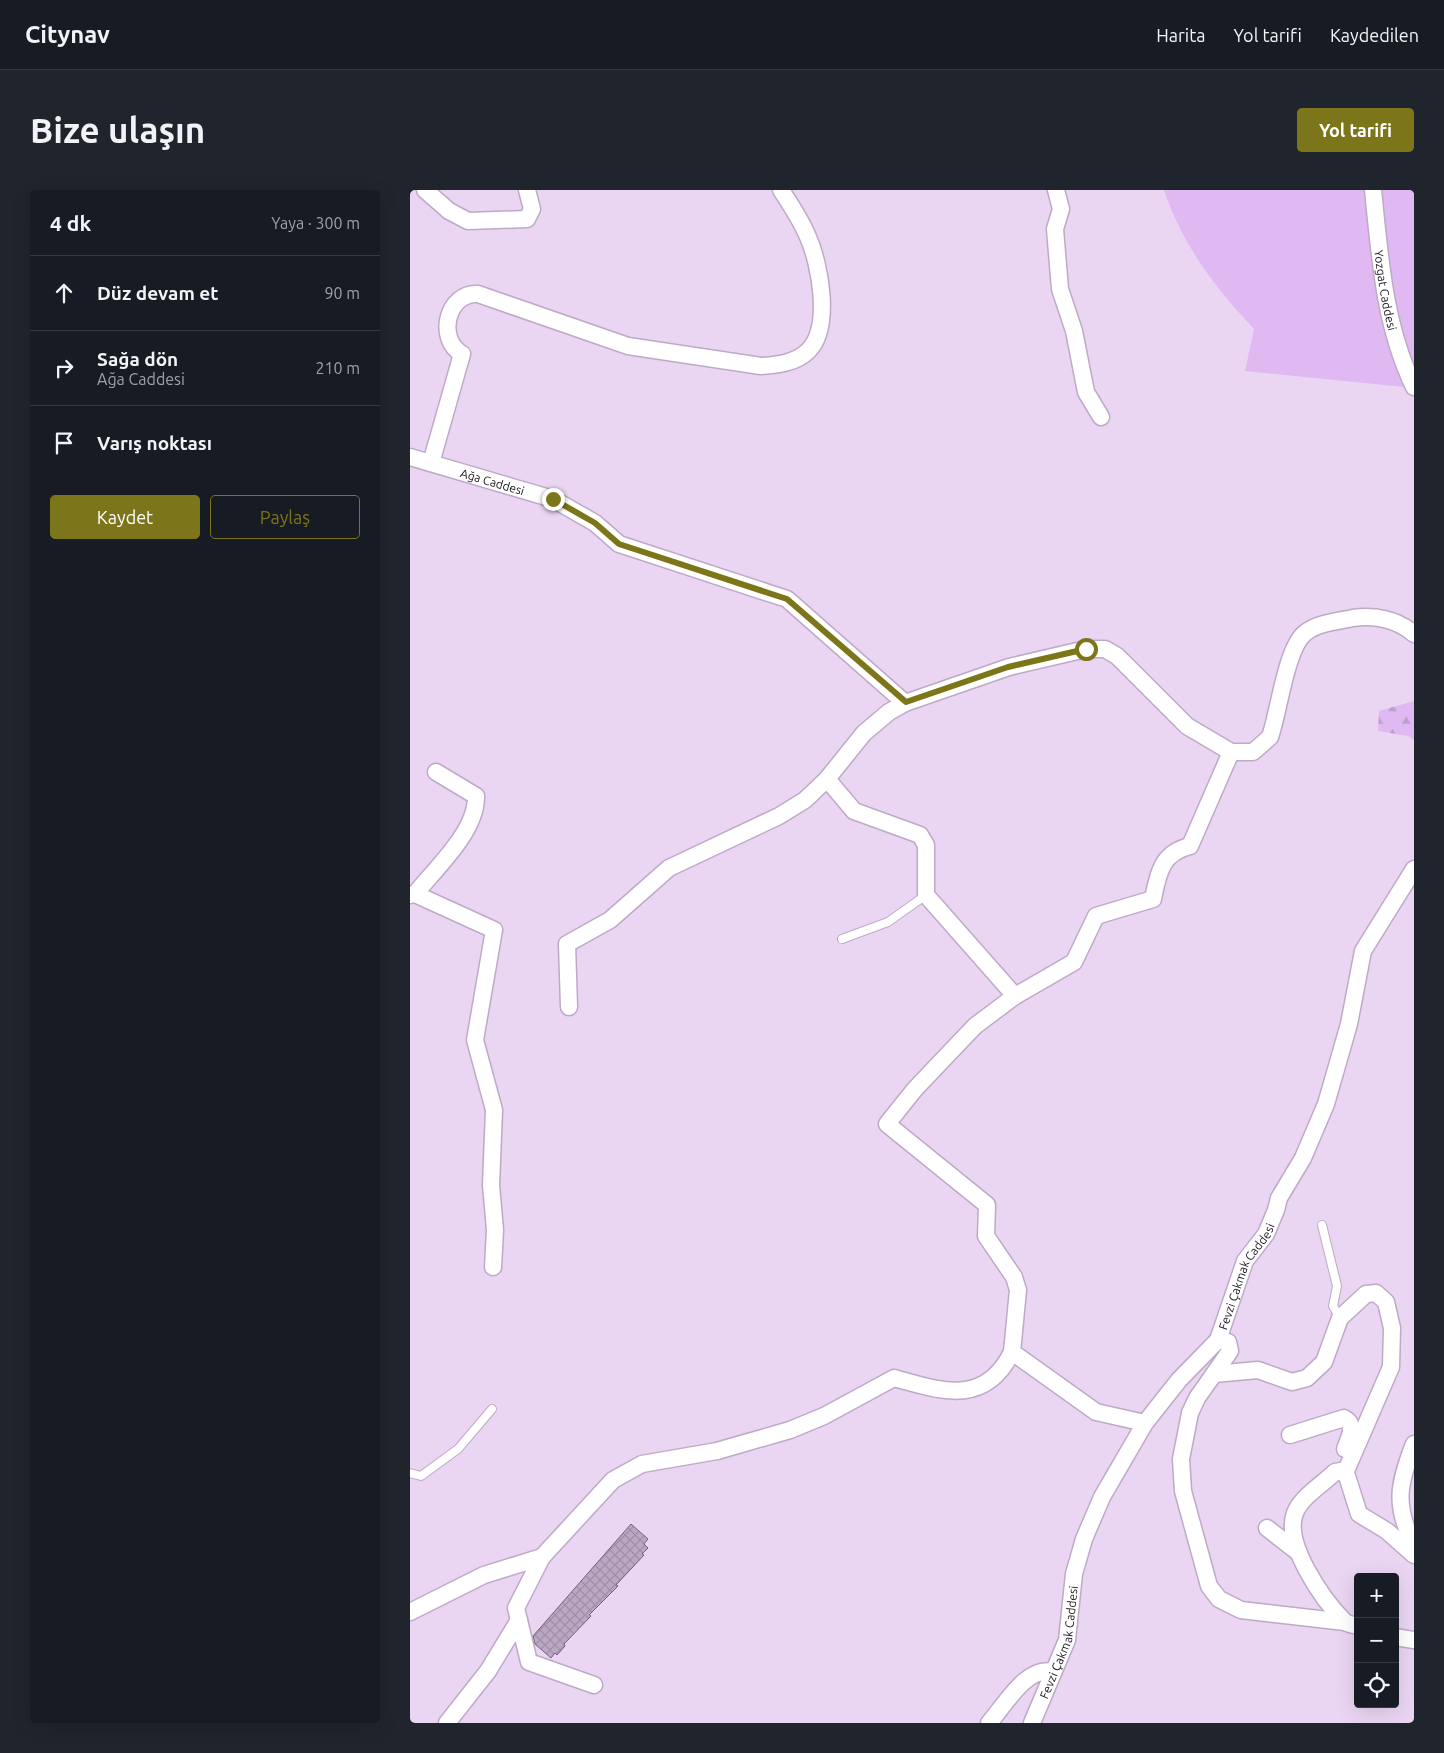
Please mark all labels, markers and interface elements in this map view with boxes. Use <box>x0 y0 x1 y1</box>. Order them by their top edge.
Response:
text: Citynav <box>25 21 110 48</box>
text: Harita <box>1156 25 1205 45</box>
text: Yol tarifi <box>1233 25 1302 45</box>
text: Kaydedilen <box>1330 25 1419 45</box>
button: Yol tarifi <box>1297 108 1414 152</box>
text: Bize ulaşın <box>30 110 205 150</box>
text: 4 dk <box>50 211 91 235</box>
text: Yaya · 300 m <box>271 214 360 232</box>
street label: Yozgat Caddesi <box>1373 249 1400 332</box>
icon: ahead <box>50 279 78 307</box>
text: Düz devam et <box>97 282 218 304</box>
text: 90 m <box>324 284 360 302</box>
text: Sağa dön <box>97 348 178 370</box>
icon: right <box>50 354 78 382</box>
text: 210 m <box>315 359 360 377</box>
text: Ağa Caddesi <box>97 370 185 388</box>
icon: arrive <box>50 429 78 457</box>
text: Varış noktası <box>97 432 212 454</box>
street label: Ağa Caddesi <box>459 466 526 497</box>
route end <box>542 488 565 511</box>
button: Kaydet <box>50 495 200 539</box>
button: Paylaş <box>210 495 360 539</box>
route start <box>1075 638 1098 661</box>
street label: Fevzi Çakmak Caddesi <box>1216 1221 1276 1331</box>
map controls <box>1354 1573 1399 1708</box>
button: + <box>1354 1573 1399 1618</box>
street label: Fevzi Çakmak Caddesi <box>1037 1585 1079 1700</box>
button: − <box>1354 1618 1399 1663</box>
button: locate <box>1354 1663 1399 1708</box>

